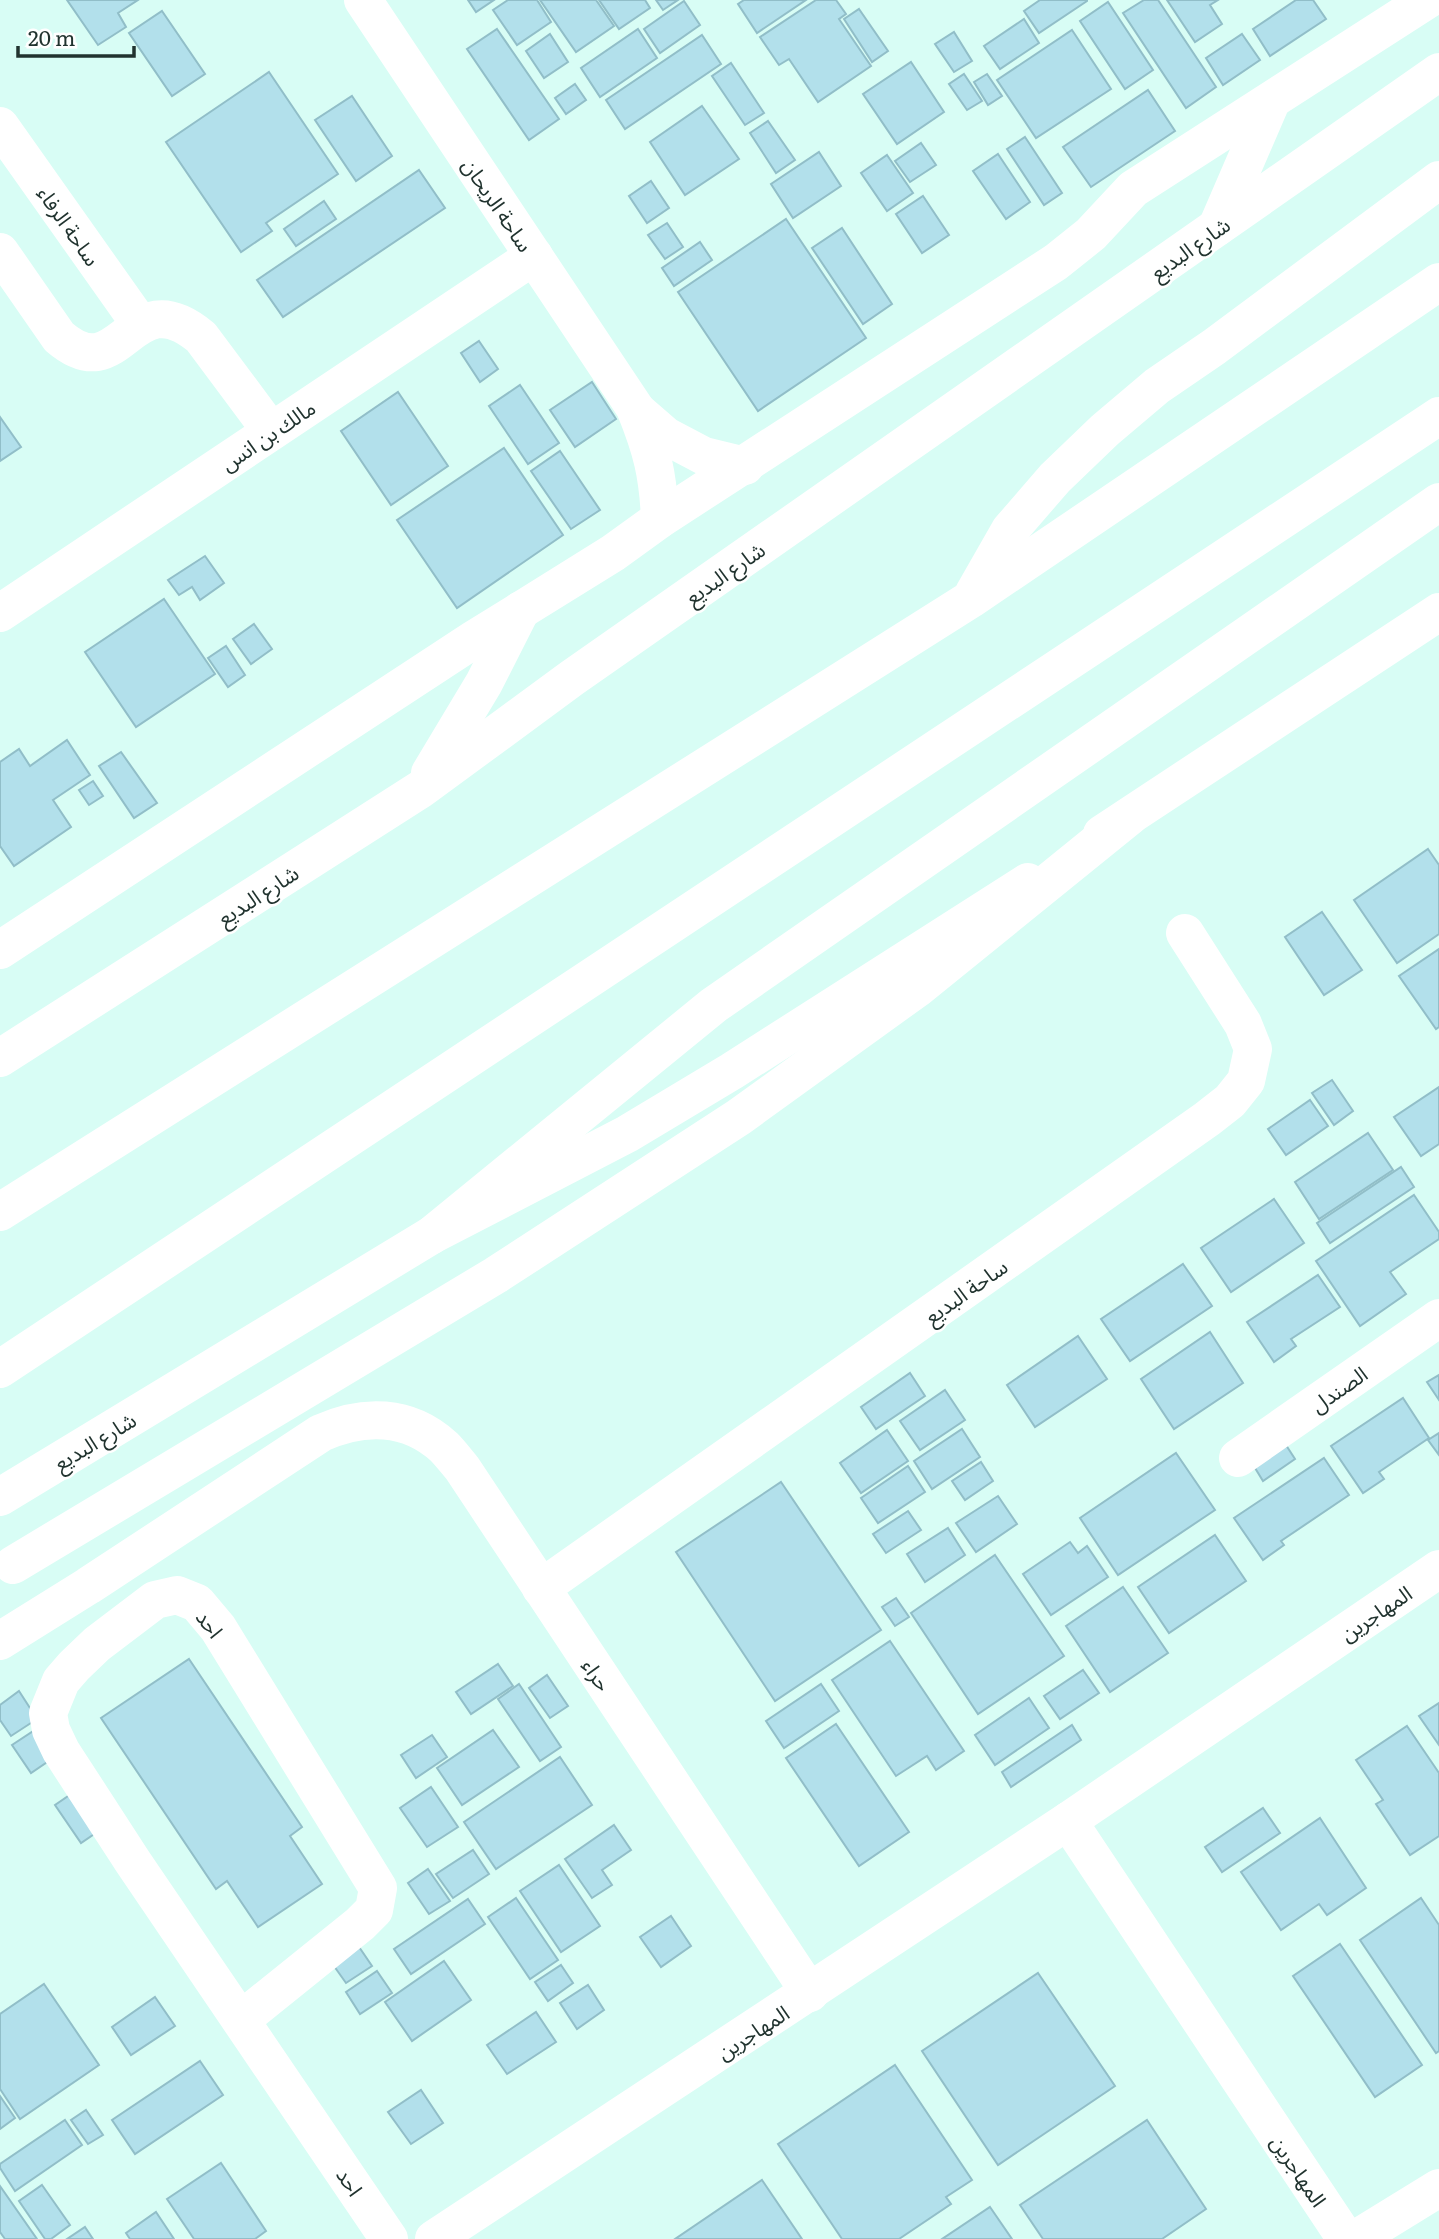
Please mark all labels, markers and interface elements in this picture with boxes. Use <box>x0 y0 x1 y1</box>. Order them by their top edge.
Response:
scale bar <box>18 14 133 58</box>
text: 20 m <box>28 21 75 52</box>
street label: ساحة الريحان <box>456 151 542 257</box>
street label: ساحة الرفاء <box>31 179 109 271</box>
street label: شارع البديع <box>1143 208 1236 288</box>
street label: مالك بن انس <box>213 391 321 477</box>
street label: شارع البديع <box>678 533 771 613</box>
street label: شارع البديع <box>210 856 305 934</box>
street label: ساحة البديع <box>917 1250 1014 1332</box>
street label: الصندل <box>1303 1357 1373 1419</box>
street label: شارع البديع <box>47 1403 142 1479</box>
street label: المهاجرين <box>1333 1576 1417 1648</box>
street label: احد <box>190 1602 232 1644</box>
street label: حراء <box>576 1651 620 1697</box>
street label: المهاجرين <box>710 1996 794 2066</box>
street label: المهاجرين <box>1264 2128 1336 2212</box>
street label: احد <box>330 2160 372 2202</box>

